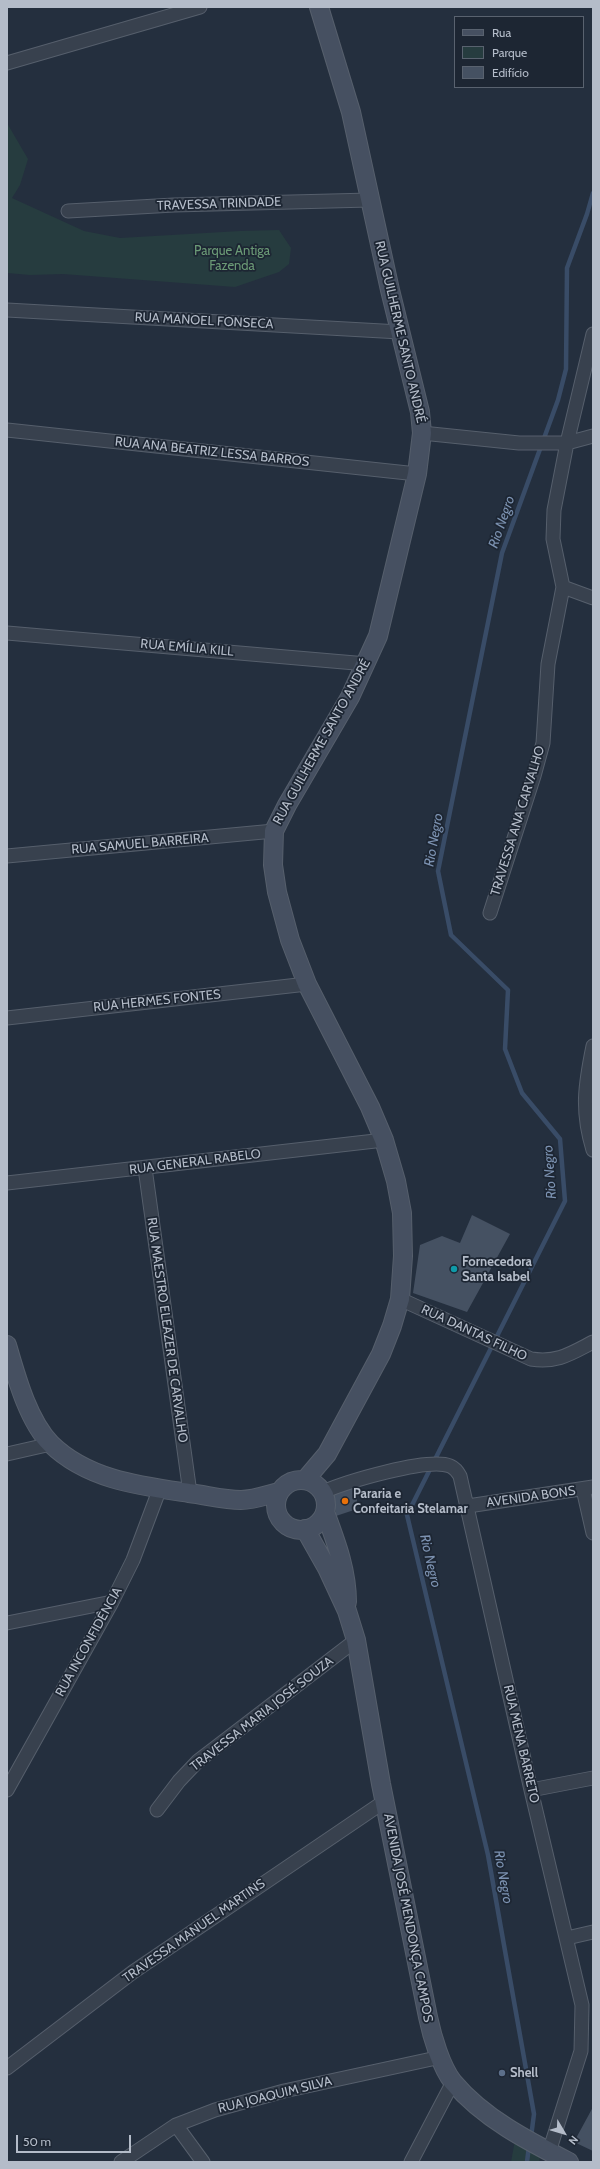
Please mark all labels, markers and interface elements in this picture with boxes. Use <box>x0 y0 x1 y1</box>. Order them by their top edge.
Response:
legend <box>454 16 584 88</box>
text: Rua <box>492 25 511 40</box>
text: Parque <box>492 45 527 60</box>
text: Edifício <box>492 65 529 80</box>
street label: TRAVESSA TRINDADE <box>156 194 282 214</box>
street label: RUA GUILHERME SANTO ANDRÉ <box>371 239 429 425</box>
park label: Parque Antiga Fazenda <box>194 243 270 274</box>
street label: RUA MANOEL FONSECA <box>134 310 274 332</box>
street label: RUA ANA BEATRIZ LESSA BARROS <box>114 434 310 470</box>
water label: Rio Negro <box>485 494 519 550</box>
street label: RUA EMÍLIA KILL <box>140 636 234 660</box>
street label: RUA GUILHERME SANTO ANDRÉ <box>270 657 374 827</box>
street label: TRAVESSA ANA CARVALHO <box>488 744 548 898</box>
water label: Rio Negro <box>421 812 447 868</box>
street label: RUA SAMUEL BARREIRA <box>71 830 209 858</box>
street label: RUA HERMES FONTES <box>93 987 221 1015</box>
water label: Rio Negro <box>540 1144 560 1200</box>
street label: RUA GENERAL RABELO <box>128 1146 262 1178</box>
street label: RUA MAESTRO ELEAZER DE CARVALHO <box>143 1216 191 1444</box>
place label: Fornecedora Santa Isabel <box>462 1254 532 1285</box>
marker: Fornecedora Santa Isabel <box>449 1264 459 1274</box>
street label: RUA DANTAS FILHO <box>419 1302 529 1364</box>
street label: AVENIDA BONS <box>485 1483 577 1511</box>
place label: Pararia e Confeitaria Stelamar <box>353 1486 468 1517</box>
marker: Pararia e Confeitaria Stelamar <box>340 1496 350 1506</box>
water label: Rio Negro <box>416 1533 444 1589</box>
street label: RUA INCONFIDÊNCIA <box>52 1585 126 1699</box>
street label: TRAVESSA MARIA JOSÉ SOUZA <box>187 1653 337 1775</box>
street label: RUA MENA BARRETO <box>500 1683 542 1805</box>
street label: AVENIDA JOSÉ MENDONÇA CAMPOS <box>380 1812 436 2024</box>
water label: Rio Negro <box>490 1849 516 1905</box>
street label: TRAVESSA MANUEL MARTINS <box>120 1876 268 1986</box>
place label: Shell <box>510 2065 538 2081</box>
marker: Shell <box>497 2068 507 2078</box>
street label: RUA JOAQUIM SILVA <box>217 2073 333 2117</box>
north arrow <box>544 2113 584 2153</box>
scale bar <box>18 2127 133 2153</box>
text: N <box>566 2133 581 2148</box>
text: 50 m <box>23 2134 51 2149</box>

